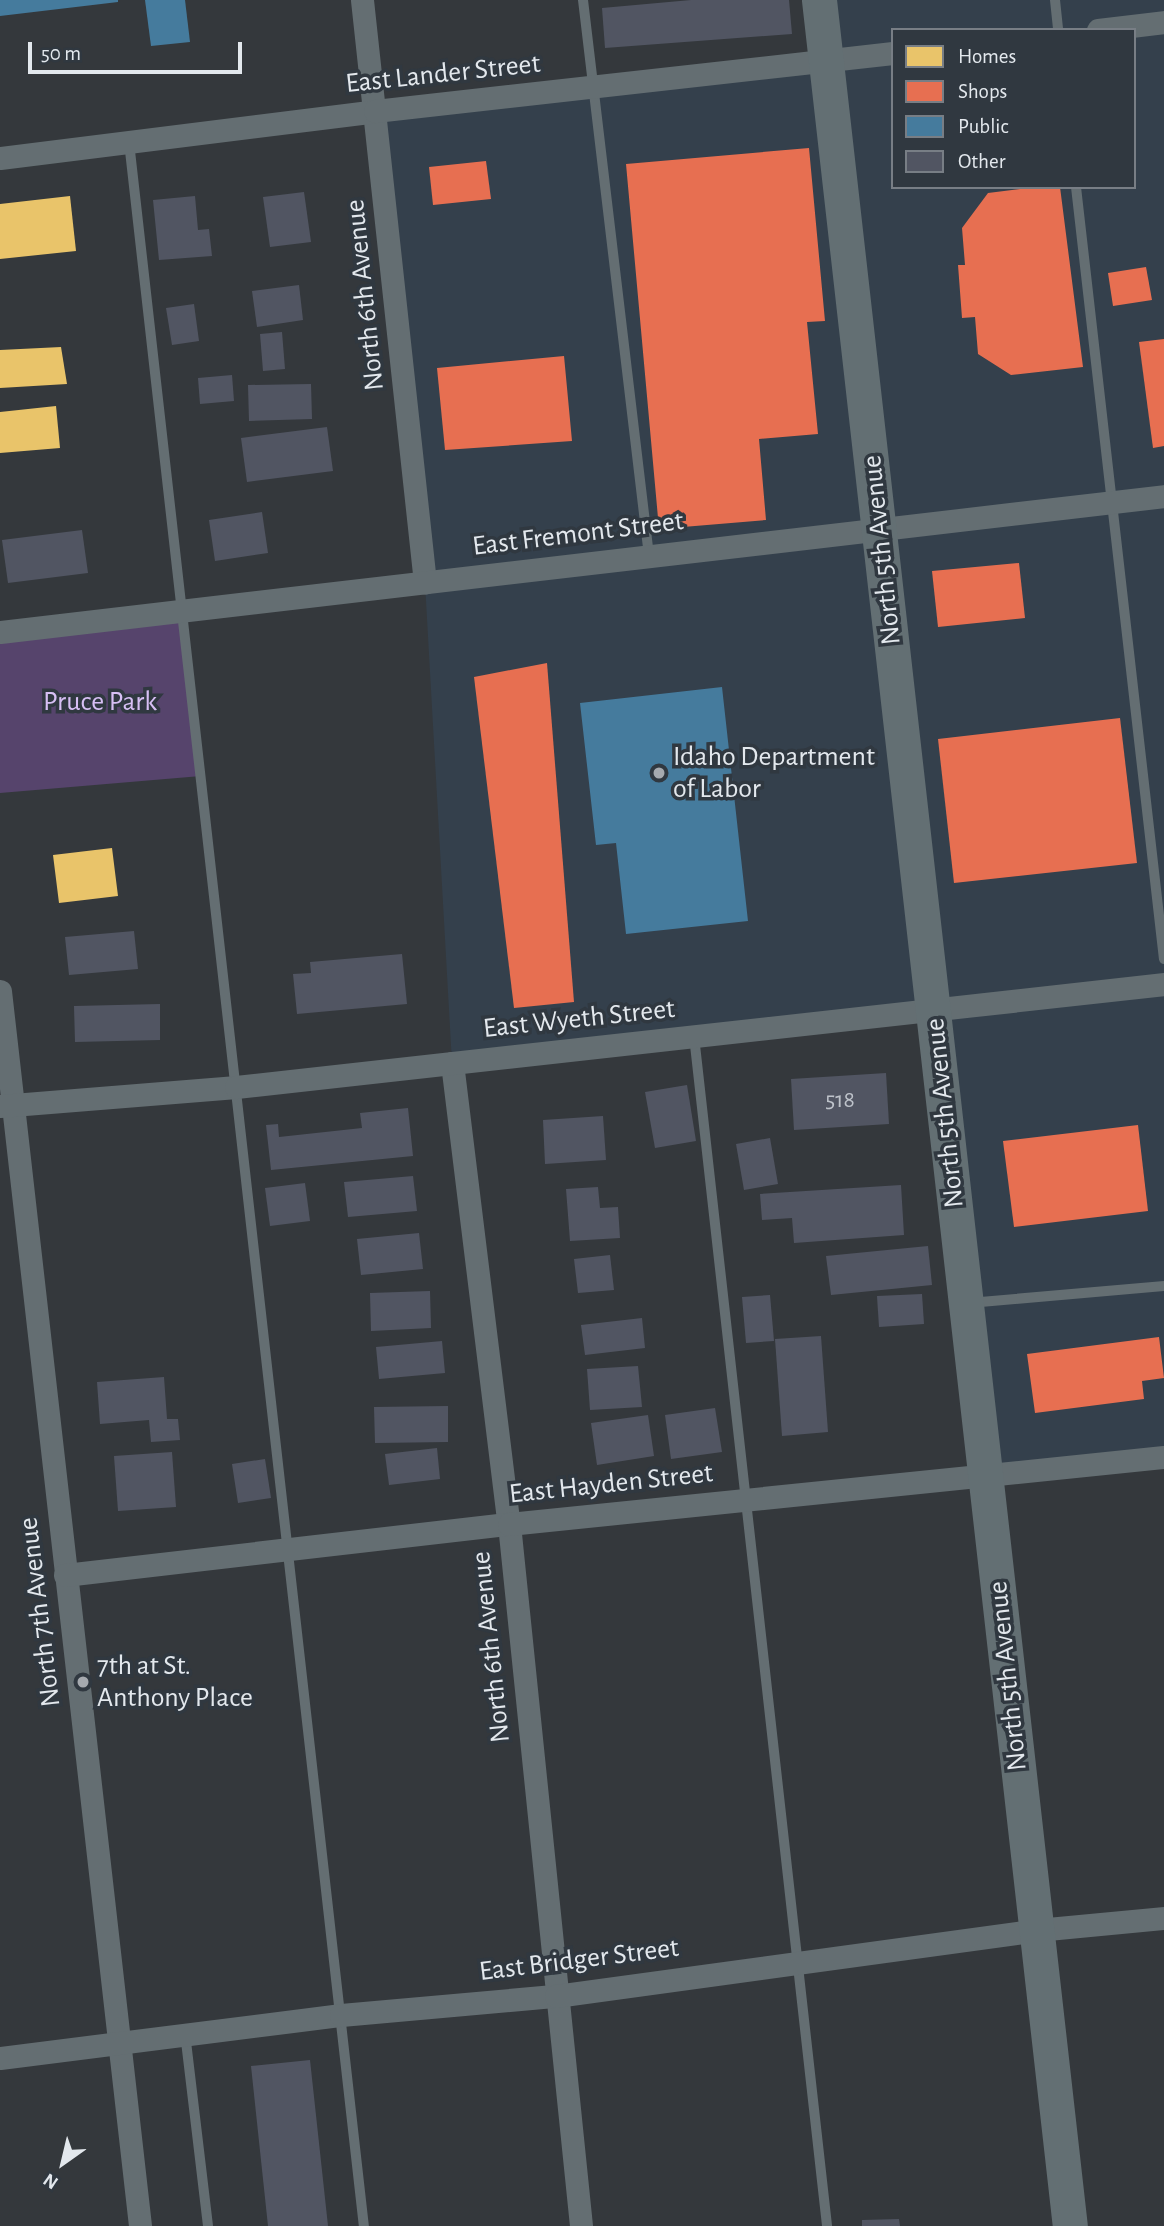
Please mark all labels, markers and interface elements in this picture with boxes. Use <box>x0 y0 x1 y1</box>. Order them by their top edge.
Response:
scale bar <box>32 28 245 72</box>
legend <box>891 28 1136 189</box>
text: 50 m <box>41 43 81 64</box>
text: Homes <box>958 46 1016 67</box>
street label: East Lander Street <box>344 47 542 101</box>
text: Shops <box>958 81 1007 102</box>
text: Public <box>958 116 1008 137</box>
text: Other <box>958 151 1005 172</box>
street label: North 6th Avenue <box>338 198 392 392</box>
street label: North 5th Avenue <box>855 453 909 647</box>
street label: East Fremont Street <box>470 504 686 564</box>
park label: Pruce Park <box>43 685 157 719</box>
place label: Idaho Department of Labor <box>673 740 875 806</box>
marker: Idaho Department of Labor <box>651 765 667 781</box>
street label: East Wyeth Street <box>481 992 677 1046</box>
street label: North 5th Avenue <box>918 1016 972 1210</box>
house number: 518 <box>825 1087 855 1115</box>
street label: East Hayden Street <box>507 1457 715 1511</box>
street label: North 7th Avenue <box>12 1515 68 1709</box>
street label: North 6th Avenue <box>464 1550 518 1744</box>
street label: North 5th Avenue <box>981 1579 1035 1773</box>
place label: 7th at St. Anthony Place <box>97 1649 253 1715</box>
marker: 7th at St. Anthony Place <box>75 1674 91 1690</box>
street label: East Bridger Street <box>477 1931 681 1989</box>
north arrow <box>28 2128 98 2198</box>
text: N <box>40 2169 62 2192</box>

